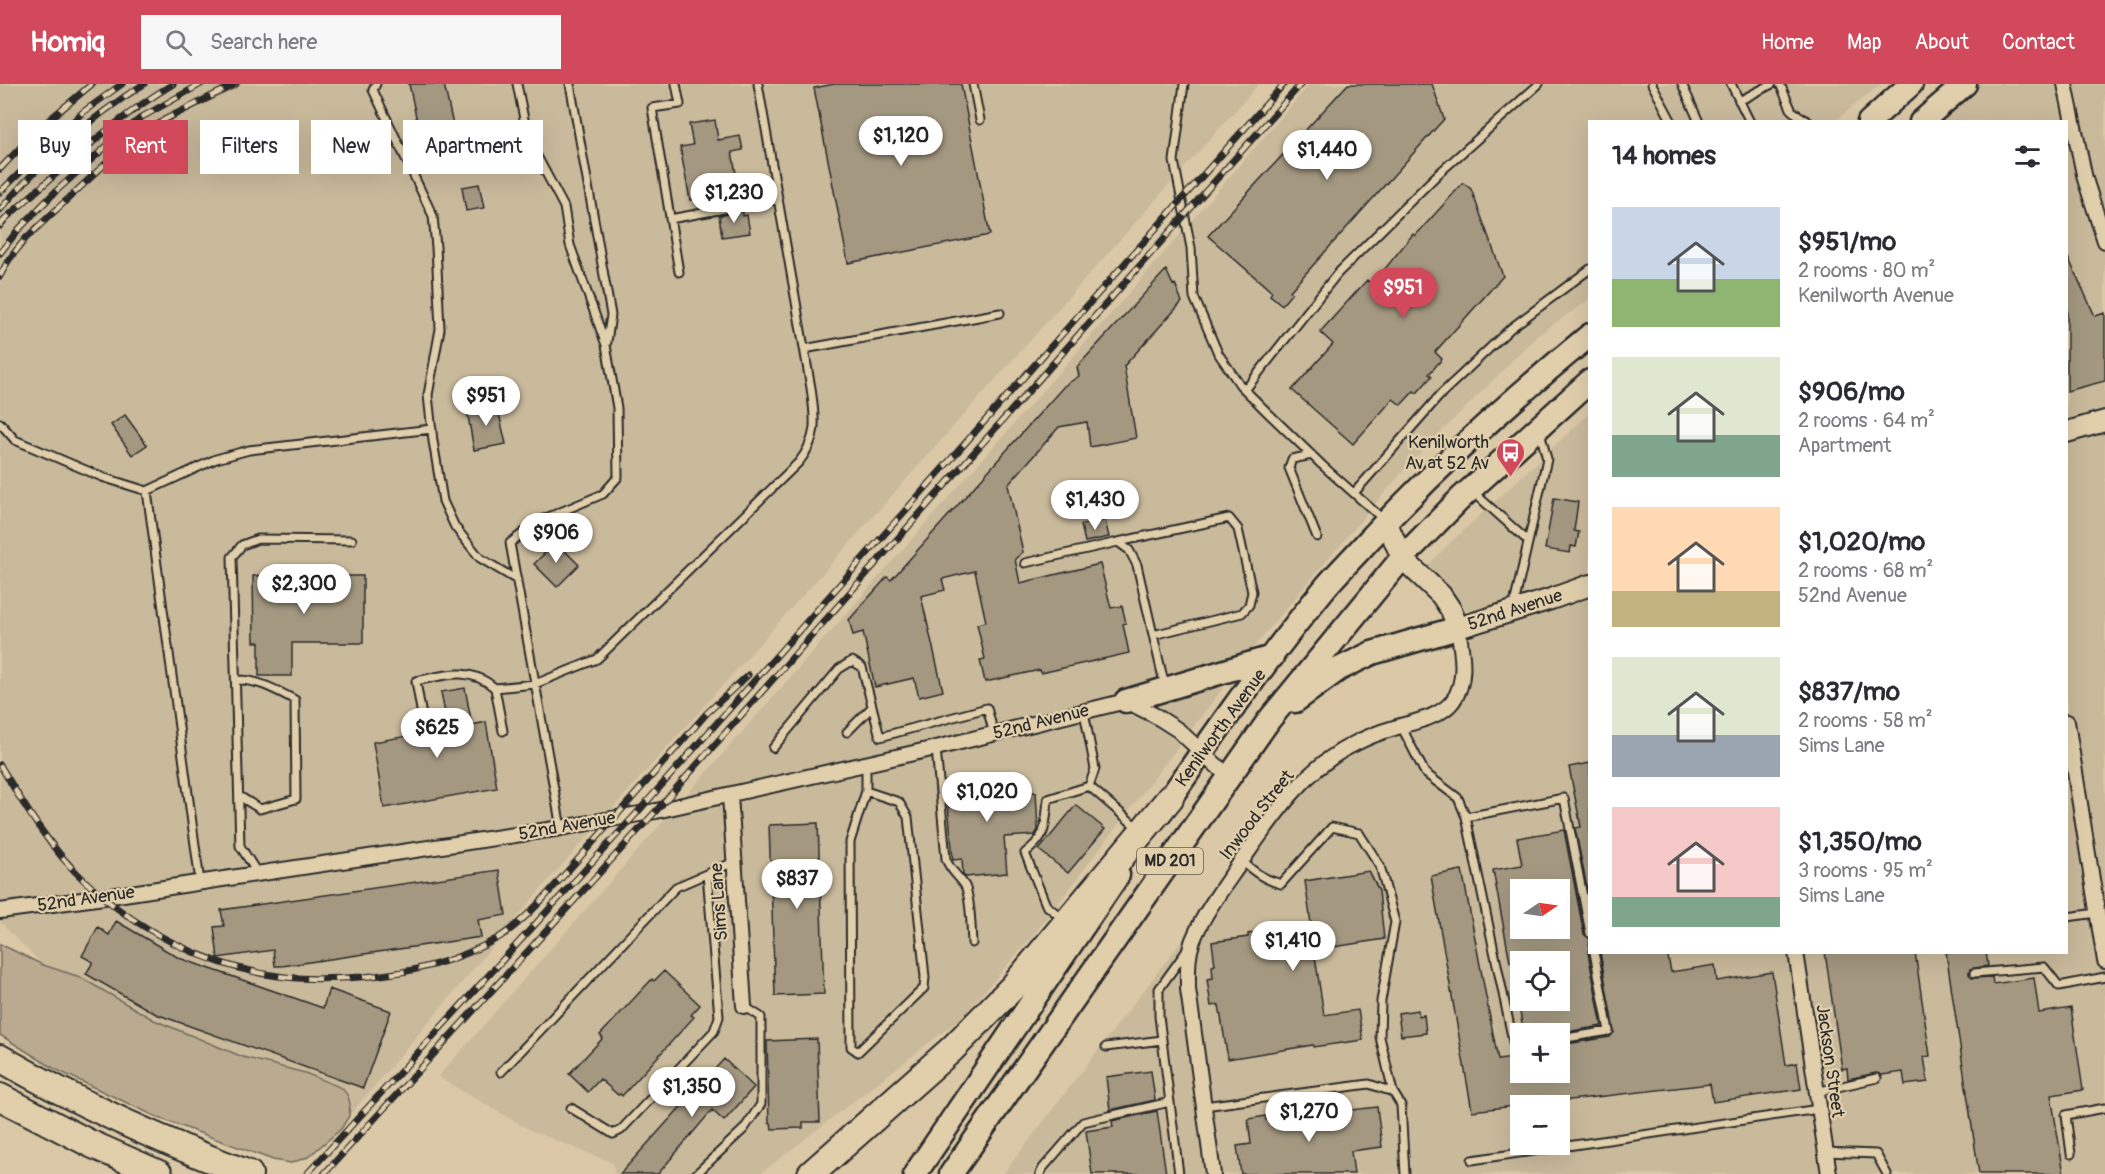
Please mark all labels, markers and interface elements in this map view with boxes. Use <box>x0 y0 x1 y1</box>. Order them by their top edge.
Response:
search box <box>141 15 561 69</box>
text: Homiq <box>30 25 105 60</box>
icon: search <box>162 26 195 59</box>
text: Search here <box>210 28 317 56</box>
text: Home <box>1761 29 1814 56</box>
text: Map <box>1847 29 1882 56</box>
text: About <box>1915 29 1969 56</box>
text: Contact <box>2002 29 2075 56</box>
pin: $1,120 <box>852 116 950 167</box>
chip: Buy <box>18 120 91 174</box>
chip: Rent <box>103 120 188 174</box>
chip: Filters <box>200 120 299 174</box>
chip: New <box>311 120 391 174</box>
chip: Apartment <box>403 120 543 174</box>
text: $1,120 <box>873 123 929 148</box>
pin: $1,440 <box>1278 130 1376 181</box>
text: $1,440 <box>1297 137 1357 162</box>
text: 14 homes <box>1612 140 1716 172</box>
icon: filters <box>2011 140 2044 173</box>
pin: $1,230 <box>685 173 783 224</box>
text: $1,230 <box>704 180 764 205</box>
text: $951/mo <box>1798 226 1896 258</box>
icon: home <box>1660 231 1732 303</box>
text: 2 rooms · 80 m² <box>1798 258 1935 283</box>
pin: $951 <box>1367 268 1439 319</box>
text: $951 <box>1383 275 1423 300</box>
text: Kenilworth Avenue <box>1798 283 1954 308</box>
pin: $951 <box>450 376 522 427</box>
text: $906/mo <box>1798 376 1905 408</box>
icon: home <box>1660 381 1732 453</box>
text: $951 <box>466 383 506 408</box>
text: 2 rooms · 64 m² <box>1798 408 1935 433</box>
place label: Kenilworth Av at 52 Av <box>1405 431 1489 475</box>
text: Apartment <box>1798 433 1891 458</box>
bus stop icon: Kenilworth Av at 52 Av <box>1494 436 1526 478</box>
pin: $1,430 <box>1046 480 1144 531</box>
text: $1,430 <box>1065 487 1125 512</box>
pin: $906 <box>520 513 592 564</box>
text: $906 <box>533 520 579 545</box>
text: $1,020/mo <box>1798 526 1925 558</box>
icon: home <box>1660 531 1732 603</box>
text: 2 rooms · 68 m² <box>1798 558 1933 583</box>
pin: $2,300 <box>255 564 353 615</box>
text: $2,300 <box>271 571 337 596</box>
text: 52nd Avenue <box>1798 583 1907 608</box>
street label: 52nd Avenue <box>1465 584 1565 636</box>
street label: Kenilworth Avenue <box>1170 664 1272 791</box>
text: $837/mo <box>1798 676 1900 708</box>
icon: home <box>1660 681 1732 753</box>
street label: 52nd Avenue <box>991 699 1091 745</box>
pin: $625 <box>401 708 473 759</box>
text: 2 rooms · 58 m² <box>1798 708 1933 733</box>
text: $625 <box>415 715 459 740</box>
text: Sims Lane <box>1798 733 1885 758</box>
street label: Inwood Street <box>1215 765 1300 865</box>
pin: $1,020 <box>938 772 1036 823</box>
text: $1,020 <box>956 779 1018 804</box>
street label: 52nd Avenue <box>517 806 617 846</box>
text: $1,350/mo <box>1798 826 1922 858</box>
icon: home <box>1660 831 1732 903</box>
road number: MD 201 <box>1137 848 1203 874</box>
text: 3 rooms · 95 m² <box>1798 858 1933 883</box>
pin: $837 <box>761 859 833 910</box>
street label: Sims Lane <box>705 862 733 942</box>
text: $837 <box>776 866 818 891</box>
north arrow <box>1510 879 1570 939</box>
map controls <box>1510 879 1570 1155</box>
street label: 52nd Avenue <box>36 881 136 917</box>
text: Sims Lane <box>1798 883 1885 908</box>
pin: $1,410 <box>1244 921 1342 972</box>
text: $1,410 <box>1265 928 1321 953</box>
button: locate <box>1510 951 1570 1011</box>
street label: Jackson Street <box>1811 1003 1849 1120</box>
button: + <box>1510 1023 1570 1083</box>
pin: $1,350 <box>643 1067 741 1118</box>
text: $1,350 <box>662 1074 722 1099</box>
pin: $1,270 <box>1260 1092 1358 1143</box>
button: − <box>1510 1095 1570 1155</box>
text: $1,270 <box>1279 1099 1339 1124</box>

